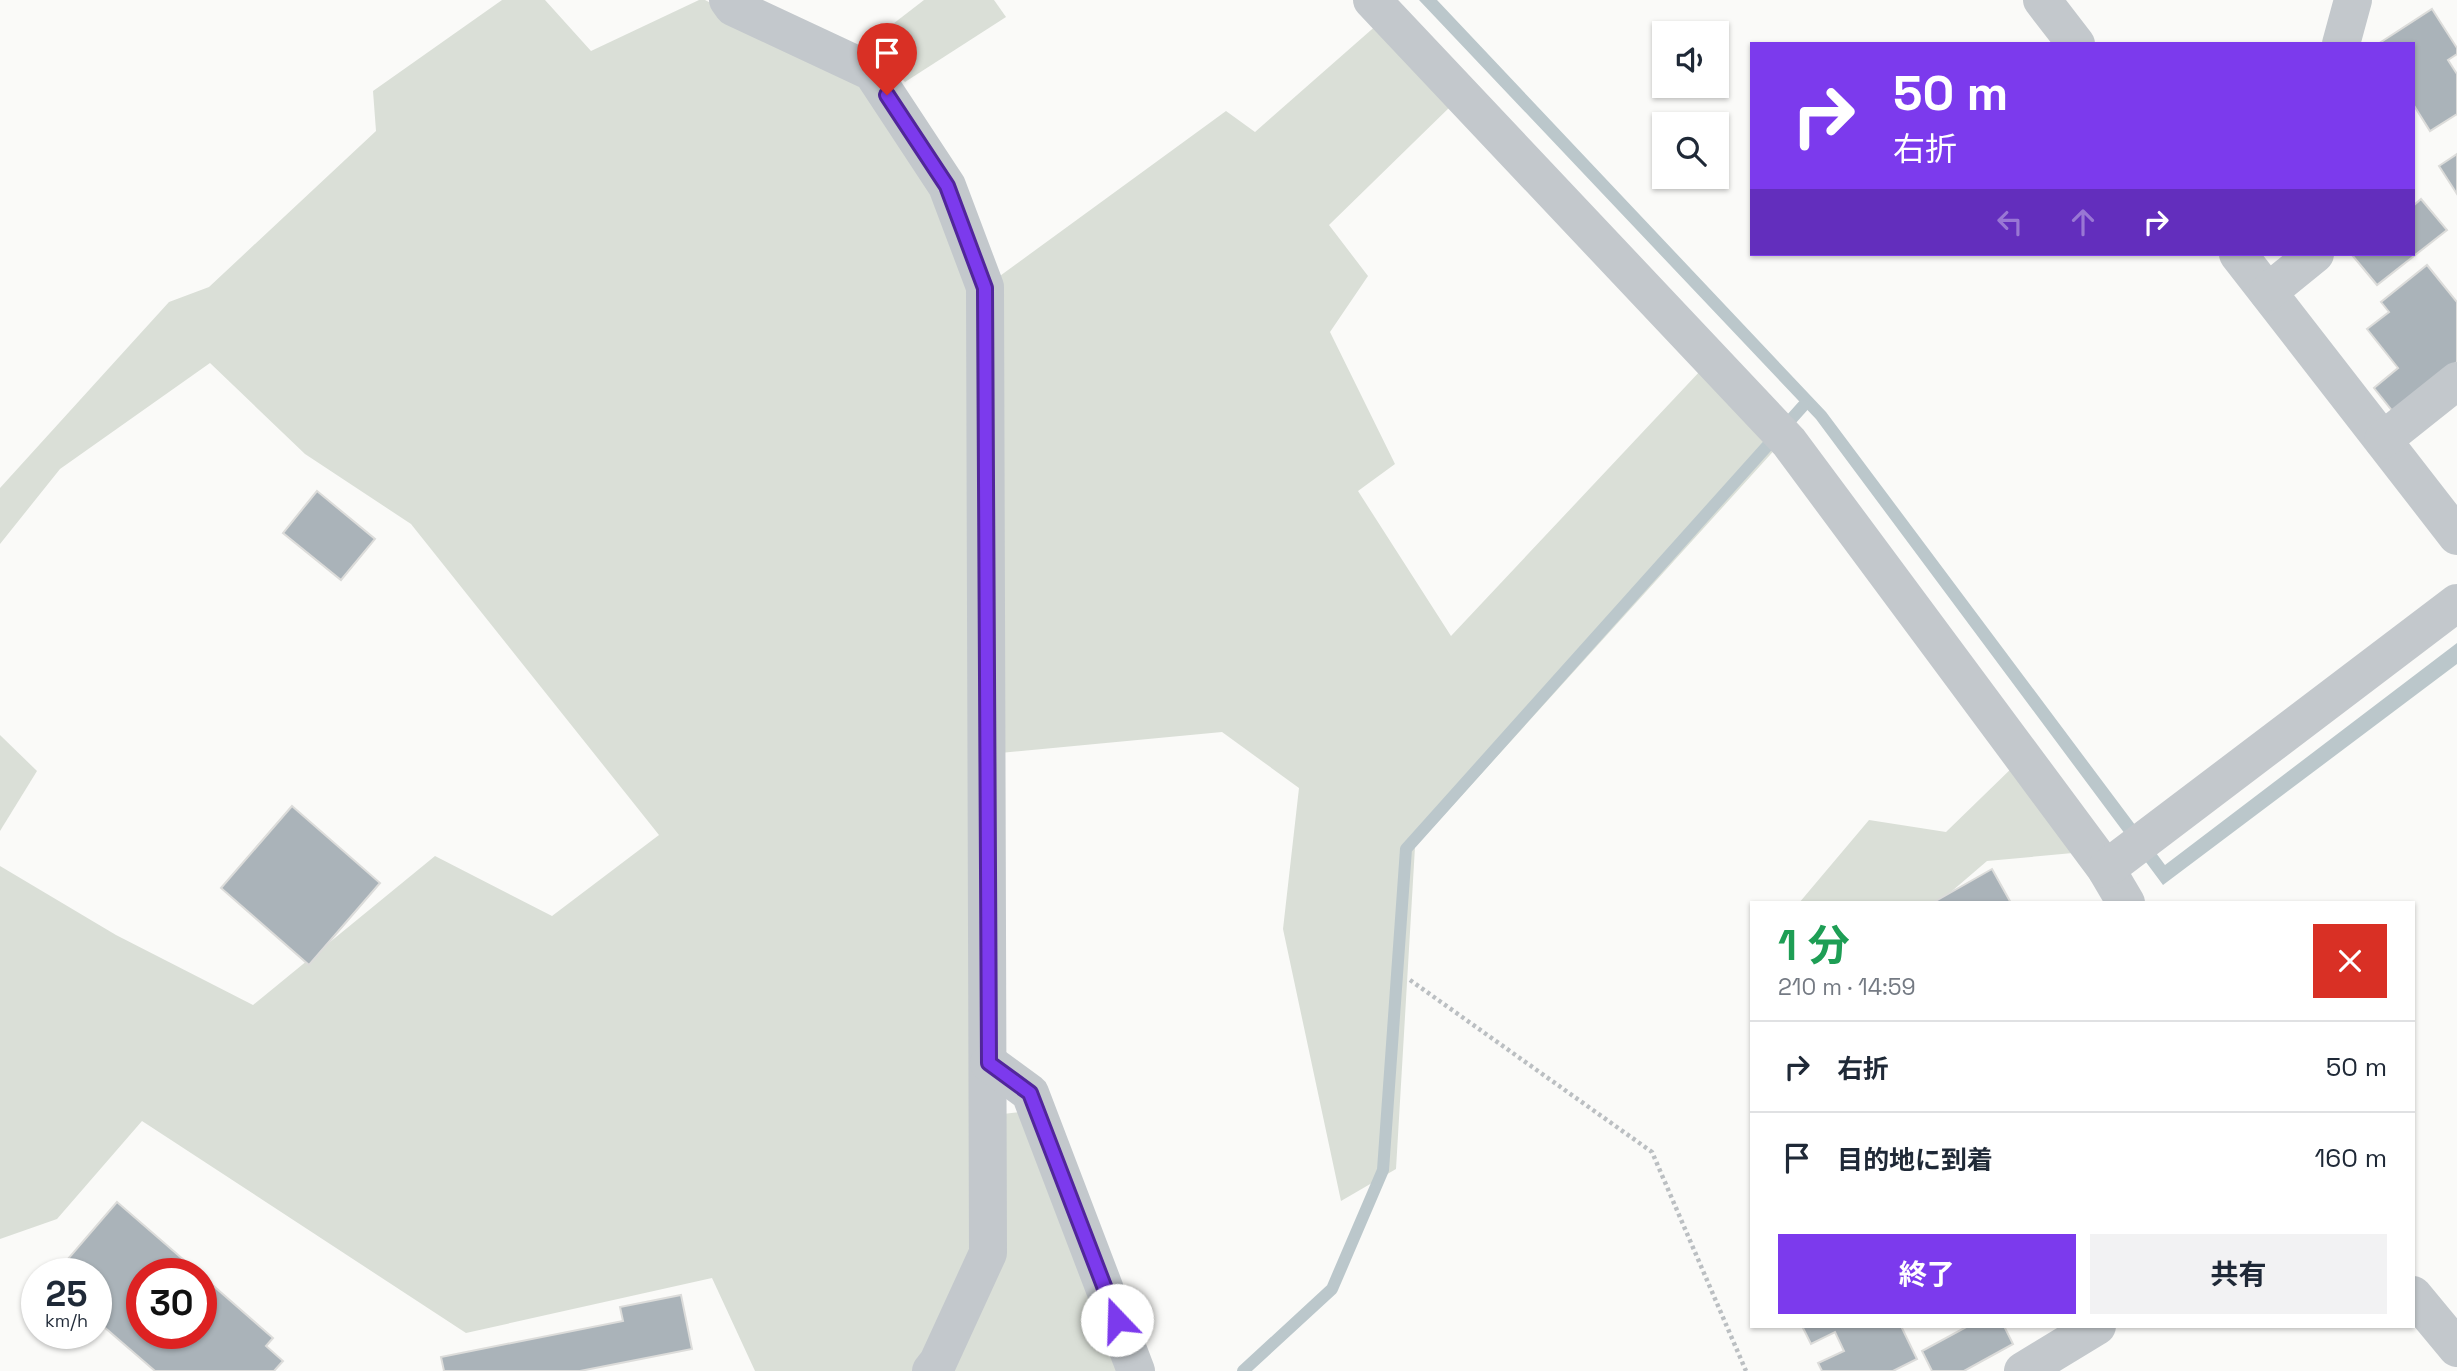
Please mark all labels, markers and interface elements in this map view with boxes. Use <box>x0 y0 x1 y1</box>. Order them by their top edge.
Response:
map controls <box>1652 21 1729 189</box>
button: sound <box>1652 21 1729 98</box>
pin <box>857 23 917 95</box>
icon: arrive <box>868 34 906 72</box>
text: 50 m <box>1893 62 2008 124</box>
icon: right <box>1778 70 1869 161</box>
button: search <box>1652 112 1729 189</box>
text: 右折 <box>1893 129 1957 169</box>
icon: left <box>1991 203 2029 241</box>
icon: ahead <box>2064 203 2102 241</box>
icon: right <box>2137 203 2175 241</box>
text: 1 分 <box>1778 919 1850 972</box>
button: close <box>2313 924 2387 998</box>
text: 210 m · 14:59 <box>1778 972 1916 1002</box>
icon: right <box>1778 1048 1816 1086</box>
text: 50 m <box>2326 1050 2387 1084</box>
text: 右折 <box>1837 1052 1889 1086</box>
icon: arrive <box>1778 1139 1816 1177</box>
text: 160 m <box>2315 1141 2387 1175</box>
text: 目的地に到着 <box>1837 1143 1993 1177</box>
button: 終了 <box>1778 1234 2076 1314</box>
button: 共有 <box>2090 1234 2387 1314</box>
speed limit sign: 30 <box>126 1258 217 1349</box>
text: 25 <box>46 1272 87 1316</box>
position arrow <box>1080 1283 1154 1357</box>
text: km/h <box>45 1309 88 1332</box>

